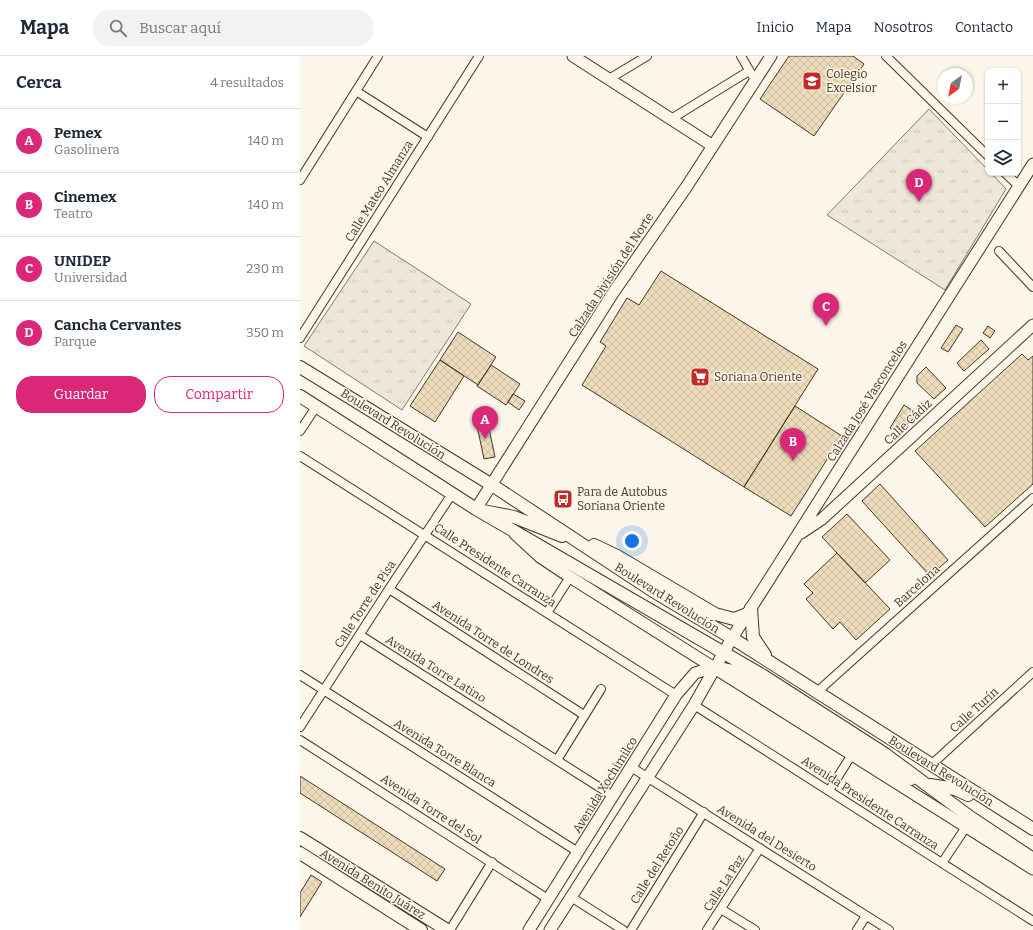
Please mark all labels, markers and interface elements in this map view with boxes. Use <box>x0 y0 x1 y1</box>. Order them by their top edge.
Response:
search box <box>93 10 373 46</box>
text: Mapa <box>20 16 69 39</box>
icon: search <box>107 17 129 39</box>
text: Buscar aquí <box>139 19 221 37</box>
text: Inicio <box>757 19 794 36</box>
text: Mapa <box>816 19 852 36</box>
text: Nosotros <box>874 19 933 36</box>
text: Contacto <box>955 19 1013 36</box>
place label: Colegio Excelsior <box>826 67 878 95</box>
north arrow <box>937 68 973 104</box>
map controls <box>985 68 1021 176</box>
button: + <box>985 68 1021 104</box>
school or university icon: Colegio Excelsior <box>801 70 823 92</box>
text: Cerca <box>16 72 61 93</box>
text: 4 resultados <box>210 75 284 90</box>
button: − <box>985 104 1021 140</box>
text: Pemex <box>54 124 102 142</box>
text: A <box>24 133 34 148</box>
text: 140 m <box>248 133 284 148</box>
street label: Calle Mateo Almanza <box>342 137 416 244</box>
button: layers <box>985 140 1021 176</box>
text: Gasolinera <box>54 142 120 157</box>
pin: D <box>906 169 932 202</box>
text: Cinemex <box>54 188 117 206</box>
text: B <box>25 197 33 212</box>
text: 140 m <box>248 197 284 212</box>
text: Teatro <box>54 206 93 221</box>
street label: Calzada División del Norte <box>566 210 656 340</box>
text: UNIDEP <box>54 252 111 270</box>
text: C <box>25 261 33 276</box>
text: 230 m <box>246 261 284 276</box>
text: Universidad <box>54 270 127 285</box>
pin: C <box>813 293 839 326</box>
text: Cancha Cervantes <box>54 316 181 334</box>
text: D <box>24 325 34 340</box>
text: 350 m <box>246 325 284 340</box>
text: Parque <box>54 334 97 349</box>
street label: Calzada José Vasconcelos <box>824 338 910 464</box>
supermarket icon: Soriana Oriente <box>689 366 711 388</box>
place label: Soriana Oriente <box>714 370 802 384</box>
button: Guardar <box>16 376 146 413</box>
button: Compartir <box>154 376 284 413</box>
street label: Boulevard Revolución <box>338 386 448 462</box>
street label: Calle Cádiz <box>881 396 935 448</box>
pin: A <box>472 406 498 439</box>
pin: B <box>780 428 806 461</box>
place label: Para de Autobus Soriana Oriente <box>577 485 667 513</box>
bus stop icon: Para de Autobus Soriana Oriente <box>552 488 574 510</box>
street label: Calle Presidente Carranza <box>431 520 559 610</box>
your location <box>622 531 642 551</box>
street label: Calle Torre de Pisa <box>332 557 399 650</box>
street label: Boulevard Revolución <box>612 560 722 636</box>
street label: Barcelona <box>891 562 943 610</box>
street label: Avenida Torre de Londres <box>430 598 556 687</box>
street label: Avenida Torre Latino <box>383 632 489 706</box>
street label: Calle Turín <box>947 684 1001 735</box>
street label: Avenida Torre Blanca <box>391 716 499 790</box>
street label: Boulevard Revolución <box>886 733 996 809</box>
street label: Avenida Xochimilco <box>570 734 640 836</box>
street label: Avenida Presidente Carranza <box>799 753 942 853</box>
street label: Avenida Torre del Sol <box>378 771 484 847</box>
street label: Avenida del Desierto <box>715 802 819 874</box>
street label: Calle del Retoño <box>627 823 687 907</box>
street label: Avenida Benito Juárez <box>318 846 428 922</box>
street label: Calle La Paz <box>701 852 748 914</box>

